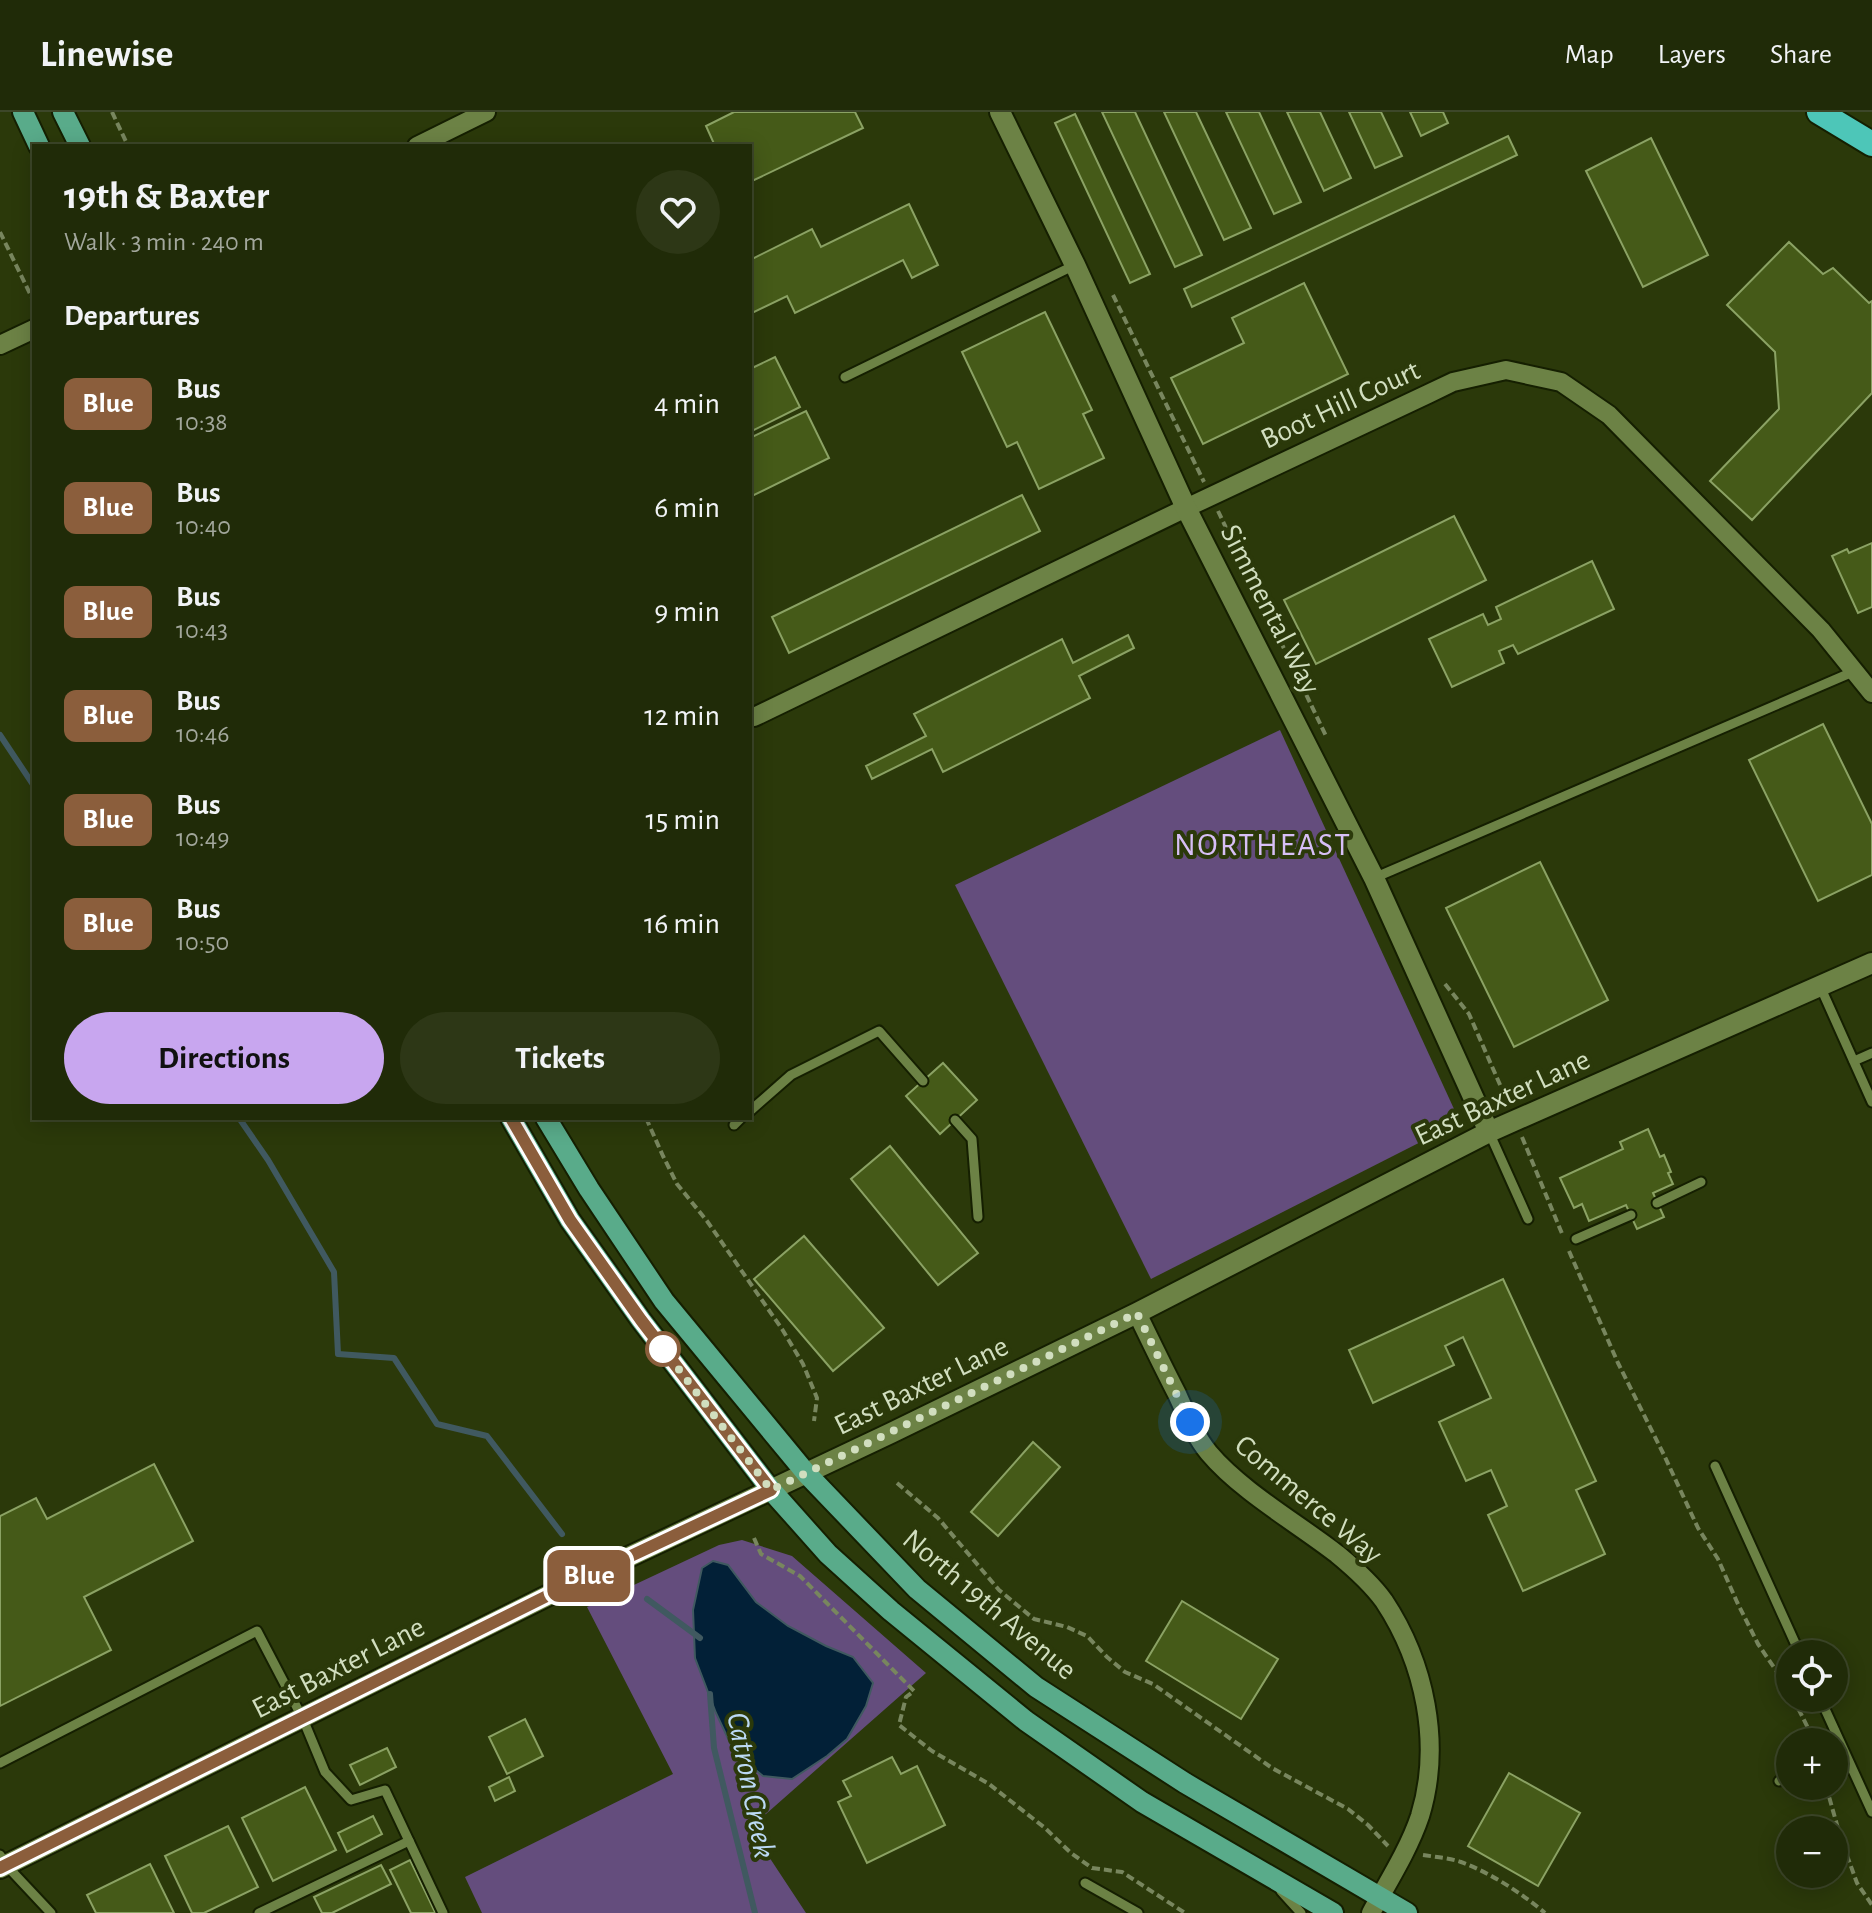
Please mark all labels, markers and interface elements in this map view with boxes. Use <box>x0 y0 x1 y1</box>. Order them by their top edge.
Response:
text: Linewise <box>40 36 173 74</box>
text: Map <box>1565 41 1614 69</box>
text: Layers <box>1658 41 1726 69</box>
text: Share <box>1770 41 1832 69</box>
button: heart <box>636 170 720 254</box>
text: 19th & Baxter <box>64 178 269 216</box>
text: Walk · 3 min · 240 m <box>64 229 264 255</box>
text: Departures <box>64 301 200 331</box>
street label: Boot Hill Court <box>1256 355 1425 455</box>
text: Bus <box>176 374 221 404</box>
text: 4 min <box>654 389 720 419</box>
text: Blue <box>82 390 134 418</box>
text: 10:38 <box>176 409 228 435</box>
text: Bus <box>176 478 221 508</box>
text: 6 min <box>654 493 720 523</box>
text: Blue <box>82 494 134 522</box>
text: 10:40 <box>176 513 231 539</box>
street label: Simmental Way <box>1215 520 1326 699</box>
text: Bus <box>176 582 221 612</box>
text: 9 min <box>654 597 720 627</box>
text: Blue <box>82 598 134 626</box>
text: 10:43 <box>176 617 228 643</box>
text: Bus <box>176 686 221 716</box>
text: 12 min <box>644 701 720 731</box>
text: Blue <box>82 702 134 730</box>
text: 10:46 <box>176 721 229 747</box>
text: Bus <box>176 790 221 820</box>
text: 15 min <box>645 805 720 835</box>
text: Blue <box>82 806 134 834</box>
text: 10:49 <box>176 825 229 851</box>
district label: NORTHEAST <box>1174 829 1352 861</box>
text: Bus <box>176 894 221 924</box>
text: 16 min <box>644 909 720 939</box>
text: Blue <box>82 910 134 938</box>
text: 10:50 <box>176 929 229 955</box>
button: Directions <box>64 1012 384 1104</box>
button: Tickets <box>400 1012 720 1104</box>
street label: East Baxter Lane <box>1410 1044 1595 1152</box>
street label: East Baxter Lane <box>830 1331 1013 1441</box>
unlabelled marker <box>646 1332 680 1366</box>
your location <box>1170 1402 1210 1442</box>
street label: Commerce Way <box>1229 1430 1388 1570</box>
street label: North 19th Avenue <box>897 1524 1082 1686</box>
line badge: Blue <box>533 1550 645 1602</box>
text: Blue <box>563 1562 615 1590</box>
street label: East Baxter Lane <box>247 1612 430 1724</box>
map controls <box>1776 1640 1848 1888</box>
button: locate <box>1776 1640 1848 1712</box>
water label: Catron Creek <box>721 1710 781 1861</box>
button: + <box>1776 1728 1848 1800</box>
button: − <box>1776 1816 1848 1888</box>

